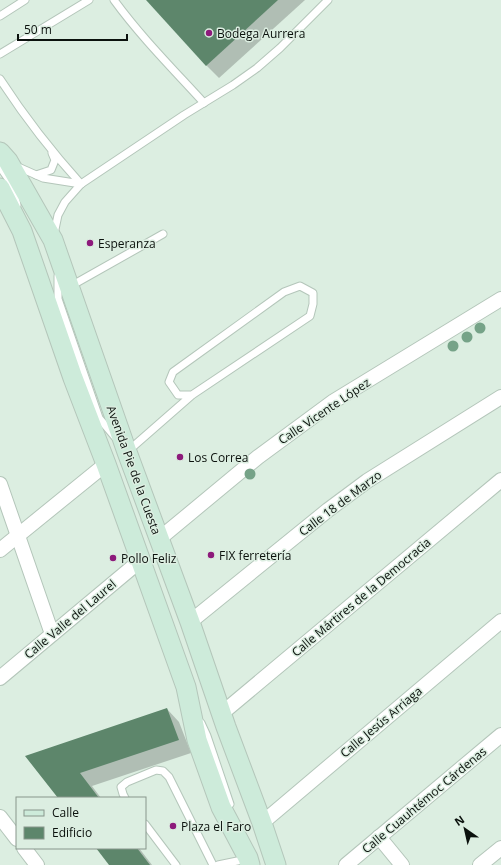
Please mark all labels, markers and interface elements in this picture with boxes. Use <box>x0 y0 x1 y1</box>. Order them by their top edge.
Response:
scale bar <box>18 16 127 42</box>
text: 50 m <box>24 21 52 38</box>
place label: Bodega Aurrera <box>217 25 305 42</box>
marker: Bodega Aurrera <box>204 28 214 38</box>
place label: Esperanza <box>98 235 156 252</box>
marker: Esperanza <box>85 238 95 248</box>
street label: Calle Vicente López <box>275 374 374 448</box>
street label: Avenida Pie de la Cuesta <box>103 403 165 537</box>
place label: Los Correa <box>188 449 248 466</box>
marker: Los Correa <box>175 452 185 462</box>
street label: Calle 18 de Marzo <box>295 466 385 540</box>
street label: Calle Mártires de la Democracia <box>288 534 434 660</box>
place label: FIX ferretería <box>219 547 292 564</box>
place label: Pollo Feliz <box>121 550 177 567</box>
marker: FIX ferretería <box>206 550 216 560</box>
marker: Pollo Feliz <box>108 553 118 563</box>
street label: Calle Valle del Laurel <box>20 576 120 662</box>
street label: Calle Jesús Arriaga <box>336 683 426 761</box>
street label: Calle Cuauhtémoc Cárdenas <box>358 743 490 857</box>
legend <box>16 797 146 849</box>
text: Calle <box>52 804 79 821</box>
north arrow <box>445 809 485 849</box>
text: N <box>451 812 467 829</box>
place label: Plaza el Faro <box>181 818 251 835</box>
marker: Plaza el Faro <box>168 821 178 831</box>
text: Edificio <box>52 824 92 841</box>

